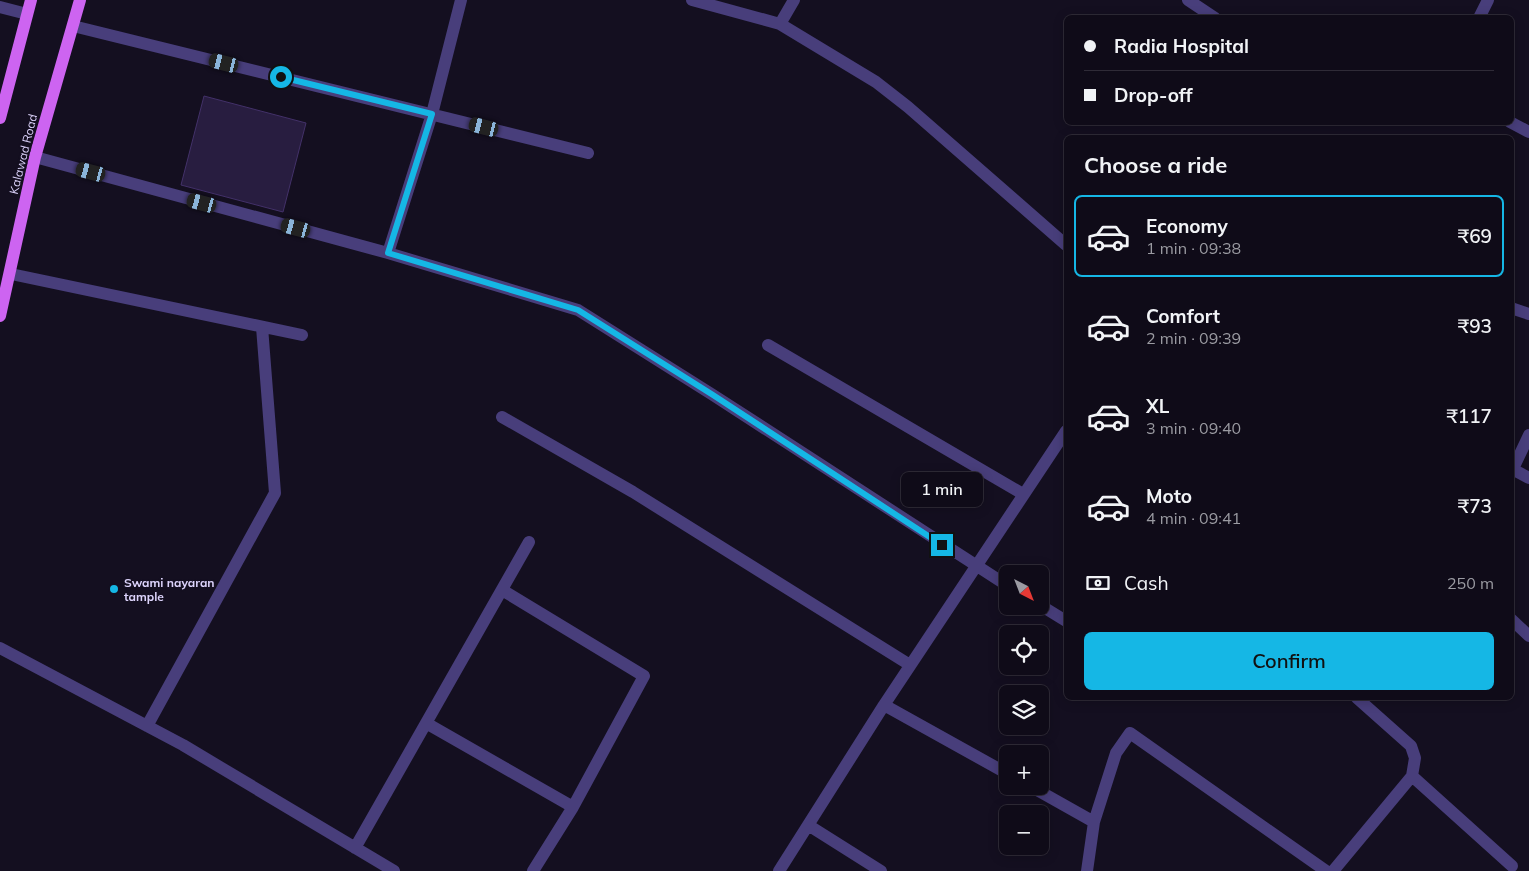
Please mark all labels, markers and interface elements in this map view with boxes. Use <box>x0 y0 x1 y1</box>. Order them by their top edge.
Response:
text: Radia Hospital <box>1114 34 1249 58</box>
car <box>207 52 240 74</box>
route start <box>270 66 292 88</box>
text: Drop-off <box>1114 83 1192 107</box>
street label: Kalawad Road <box>6 112 40 196</box>
car <box>467 116 500 138</box>
text: Choose a ride <box>1084 151 1227 179</box>
car <box>74 161 107 183</box>
car <box>185 192 218 214</box>
icon: car <box>1086 214 1131 259</box>
text: Economy <box>1146 214 1228 238</box>
car <box>279 217 312 239</box>
text: ₹69 <box>1458 224 1492 248</box>
text: 1 min · 09:38 <box>1146 238 1241 258</box>
icon: car <box>1086 304 1131 349</box>
text: Comfort <box>1146 304 1220 328</box>
text: ₹93 <box>1458 314 1492 338</box>
text: 2 min · 09:39 <box>1146 328 1241 348</box>
icon: car <box>1086 394 1131 439</box>
text: XL <box>1146 394 1169 418</box>
text: ₹117 <box>1446 404 1492 428</box>
text: 3 min · 09:40 <box>1146 418 1241 438</box>
callout: 1 min <box>901 472 983 508</box>
text: 1 min <box>921 479 963 499</box>
icon: car <box>1086 484 1131 529</box>
text: Moto <box>1146 484 1192 508</box>
text: ₹73 <box>1458 494 1492 518</box>
text: 4 min · 09:41 <box>1146 508 1241 528</box>
route end <box>931 534 953 556</box>
north arrow <box>999 565 1049 615</box>
map controls <box>999 565 1049 855</box>
icon: cash <box>1084 569 1112 597</box>
text: Cash <box>1124 571 1169 595</box>
text: 250 m <box>1447 573 1494 593</box>
place label: Swami nayaran tample <box>124 575 215 604</box>
marker: Swami nayaran tample <box>108 583 120 595</box>
button: locate <box>999 625 1049 675</box>
button: Confirm <box>1084 632 1494 690</box>
button: layers <box>999 685 1049 735</box>
button: + <box>999 745 1049 795</box>
button: − <box>999 805 1049 855</box>

